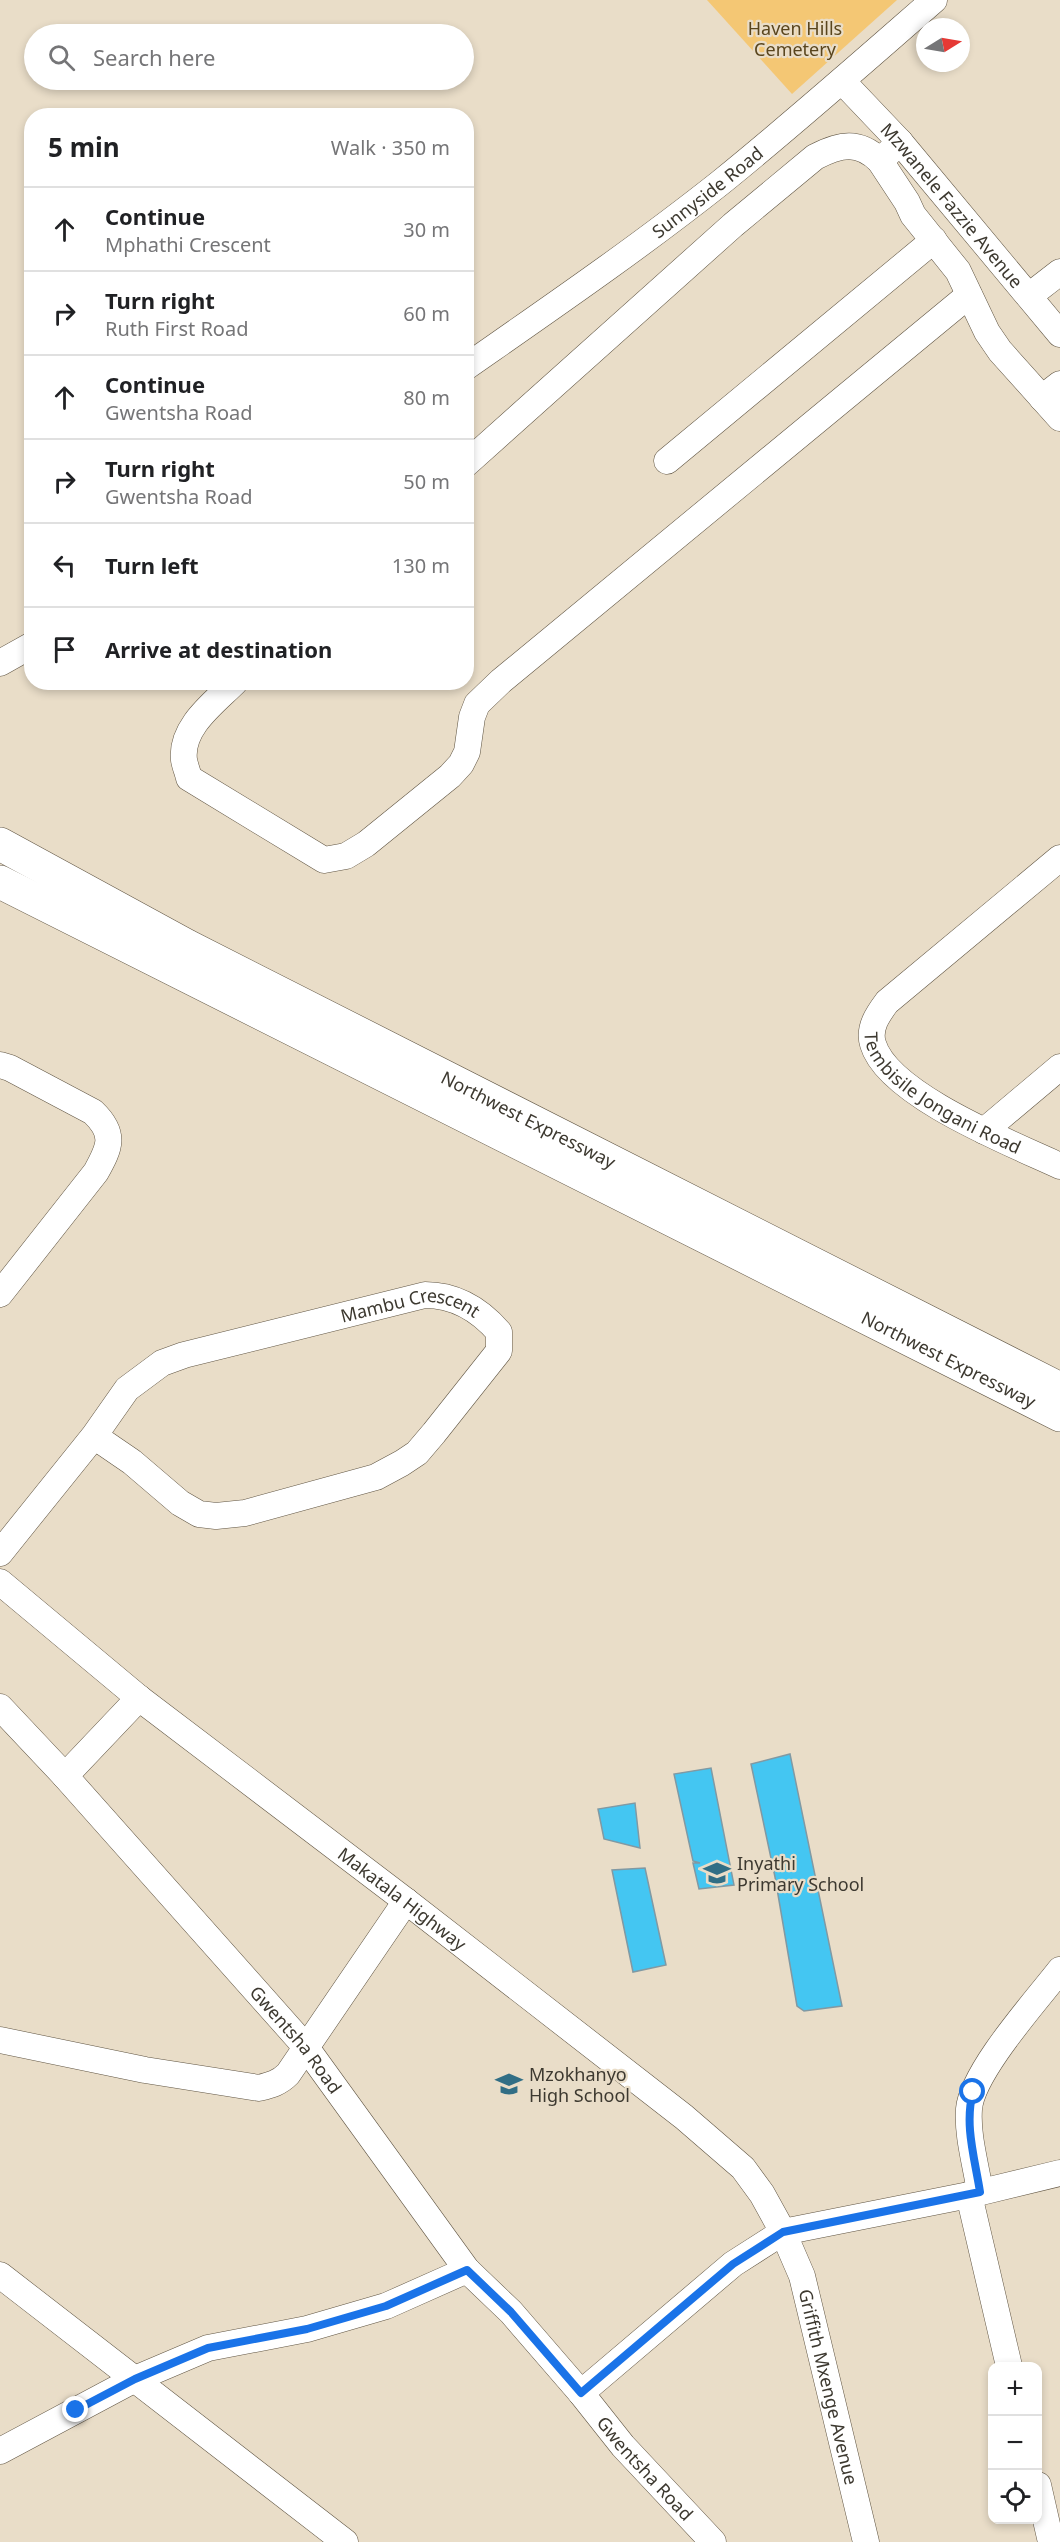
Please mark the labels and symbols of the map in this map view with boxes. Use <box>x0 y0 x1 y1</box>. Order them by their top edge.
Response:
park label: Haven Hills Cemetery <box>748 16 842 61</box>
north arrow <box>916 18 970 72</box>
street label: Mzwanele Fazzie Avenue <box>876 117 1028 293</box>
street label: Sunnyside Road <box>647 141 768 243</box>
street label: Tembisile Jongani Road <box>860 1031 1025 1159</box>
street label: Northwest Expressway <box>437 1065 620 1174</box>
street label: Mambu Crescent <box>338 1283 485 1328</box>
street label: Northwest Expressway <box>858 1305 1041 1413</box>
street label: Makatala Highway <box>333 1842 472 1956</box>
place label: Inyathi Primary School <box>737 1851 864 1896</box>
school or university icon: Inyathi Primary School <box>702 1858 732 1888</box>
street label: Gwentsha Road <box>245 1980 347 2098</box>
place label: Mzokhanyo High School <box>529 2062 630 2107</box>
school or university icon: Mzokhanyo High School <box>494 2069 524 2099</box>
route start <box>959 2078 985 2104</box>
street label: Griffith Mxenge Avenue <box>794 2287 864 2487</box>
route end <box>62 2396 88 2422</box>
street label: Gwentsha Road <box>592 2411 699 2525</box>

